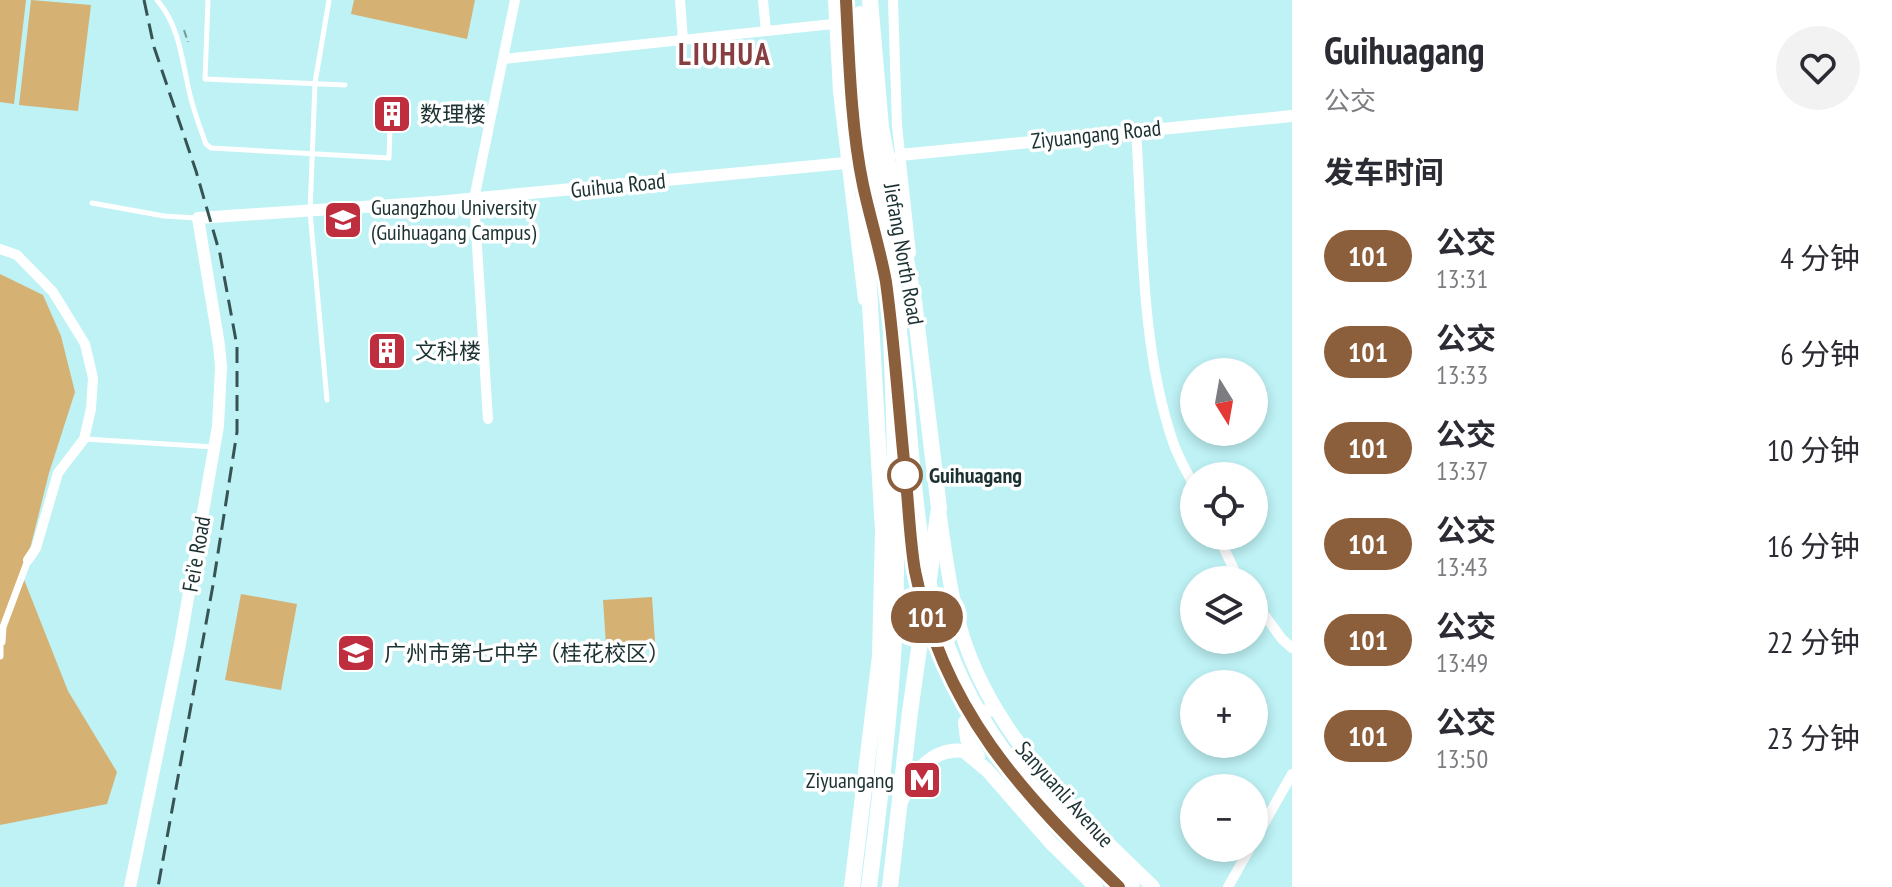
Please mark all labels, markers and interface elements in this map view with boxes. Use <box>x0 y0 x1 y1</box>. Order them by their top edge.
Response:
text: Guihuagang <box>1324 25 1485 74</box>
button: heart <box>1776 26 1860 110</box>
district label: LIUHUA <box>678 34 772 73</box>
text: 公交 <box>1324 84 1376 117</box>
building icon: 数理楼 <box>371 93 413 135</box>
place label: 数理楼 <box>420 100 486 128</box>
street label: Ziyuangang Road <box>1030 113 1162 155</box>
text: 发车时间 <box>1324 152 1444 191</box>
street label: Guihua Road <box>569 166 667 204</box>
street label: Jiefang North Road <box>878 180 930 327</box>
place label: Guangzhou University (Guihuagang Campus) <box>371 193 537 246</box>
school or university icon: Guangzhou University (Guihuagang Campus) <box>322 199 364 241</box>
text: 公交 <box>1436 222 1496 261</box>
text: 101 <box>1348 237 1388 274</box>
text: 4 分钟 <box>1780 238 1860 277</box>
text: 13:31 <box>1436 262 1488 295</box>
text: 公交 <box>1436 318 1496 357</box>
building icon: 文科楼 <box>366 330 408 372</box>
text: 101 <box>1348 333 1388 370</box>
text: 6 分钟 <box>1780 334 1860 373</box>
place label: 文科楼 <box>415 337 481 365</box>
north arrow <box>1180 358 1268 446</box>
map controls <box>1180 358 1268 862</box>
text: 13:33 <box>1436 358 1488 391</box>
text: 公交 <box>1436 414 1496 453</box>
text: 101 <box>1348 429 1388 466</box>
text: 10 分钟 <box>1767 430 1860 469</box>
text: 13:37 <box>1436 454 1488 487</box>
marker: Guihuagang <box>888 458 922 492</box>
place label: Guihuagang <box>929 461 1022 489</box>
button: locate <box>1180 462 1268 550</box>
text: 公交 <box>1436 510 1496 549</box>
street label: Fei'e Road <box>176 514 216 594</box>
text: 101 <box>1348 525 1388 562</box>
text: 16 分钟 <box>1767 526 1860 565</box>
text: 13:43 <box>1436 550 1488 583</box>
button: layers <box>1180 566 1268 654</box>
line badge: 101 <box>881 591 973 643</box>
text: 101 <box>907 598 947 635</box>
text: 公交 <box>1436 606 1496 645</box>
text: 101 <box>1348 621 1388 658</box>
text: 22 分钟 <box>1767 622 1860 661</box>
school or university icon: 广州市第七中学（桂花校区） <box>335 632 377 674</box>
place label: 广州市第七中学（桂花校区） <box>384 639 670 667</box>
text: 13:49 <box>1436 646 1488 679</box>
button: + <box>1180 670 1268 758</box>
text: 公交 <box>1436 702 1496 741</box>
text: 101 <box>1348 717 1388 754</box>
text: 23 分钟 <box>1767 718 1860 757</box>
street label: Sanyuanli Avenue <box>1010 735 1120 853</box>
text: 13:50 <box>1436 742 1488 775</box>
metro station icon: Ziyuangang <box>901 759 943 801</box>
place label: Ziyuangang <box>806 766 894 794</box>
button: − <box>1180 774 1268 862</box>

